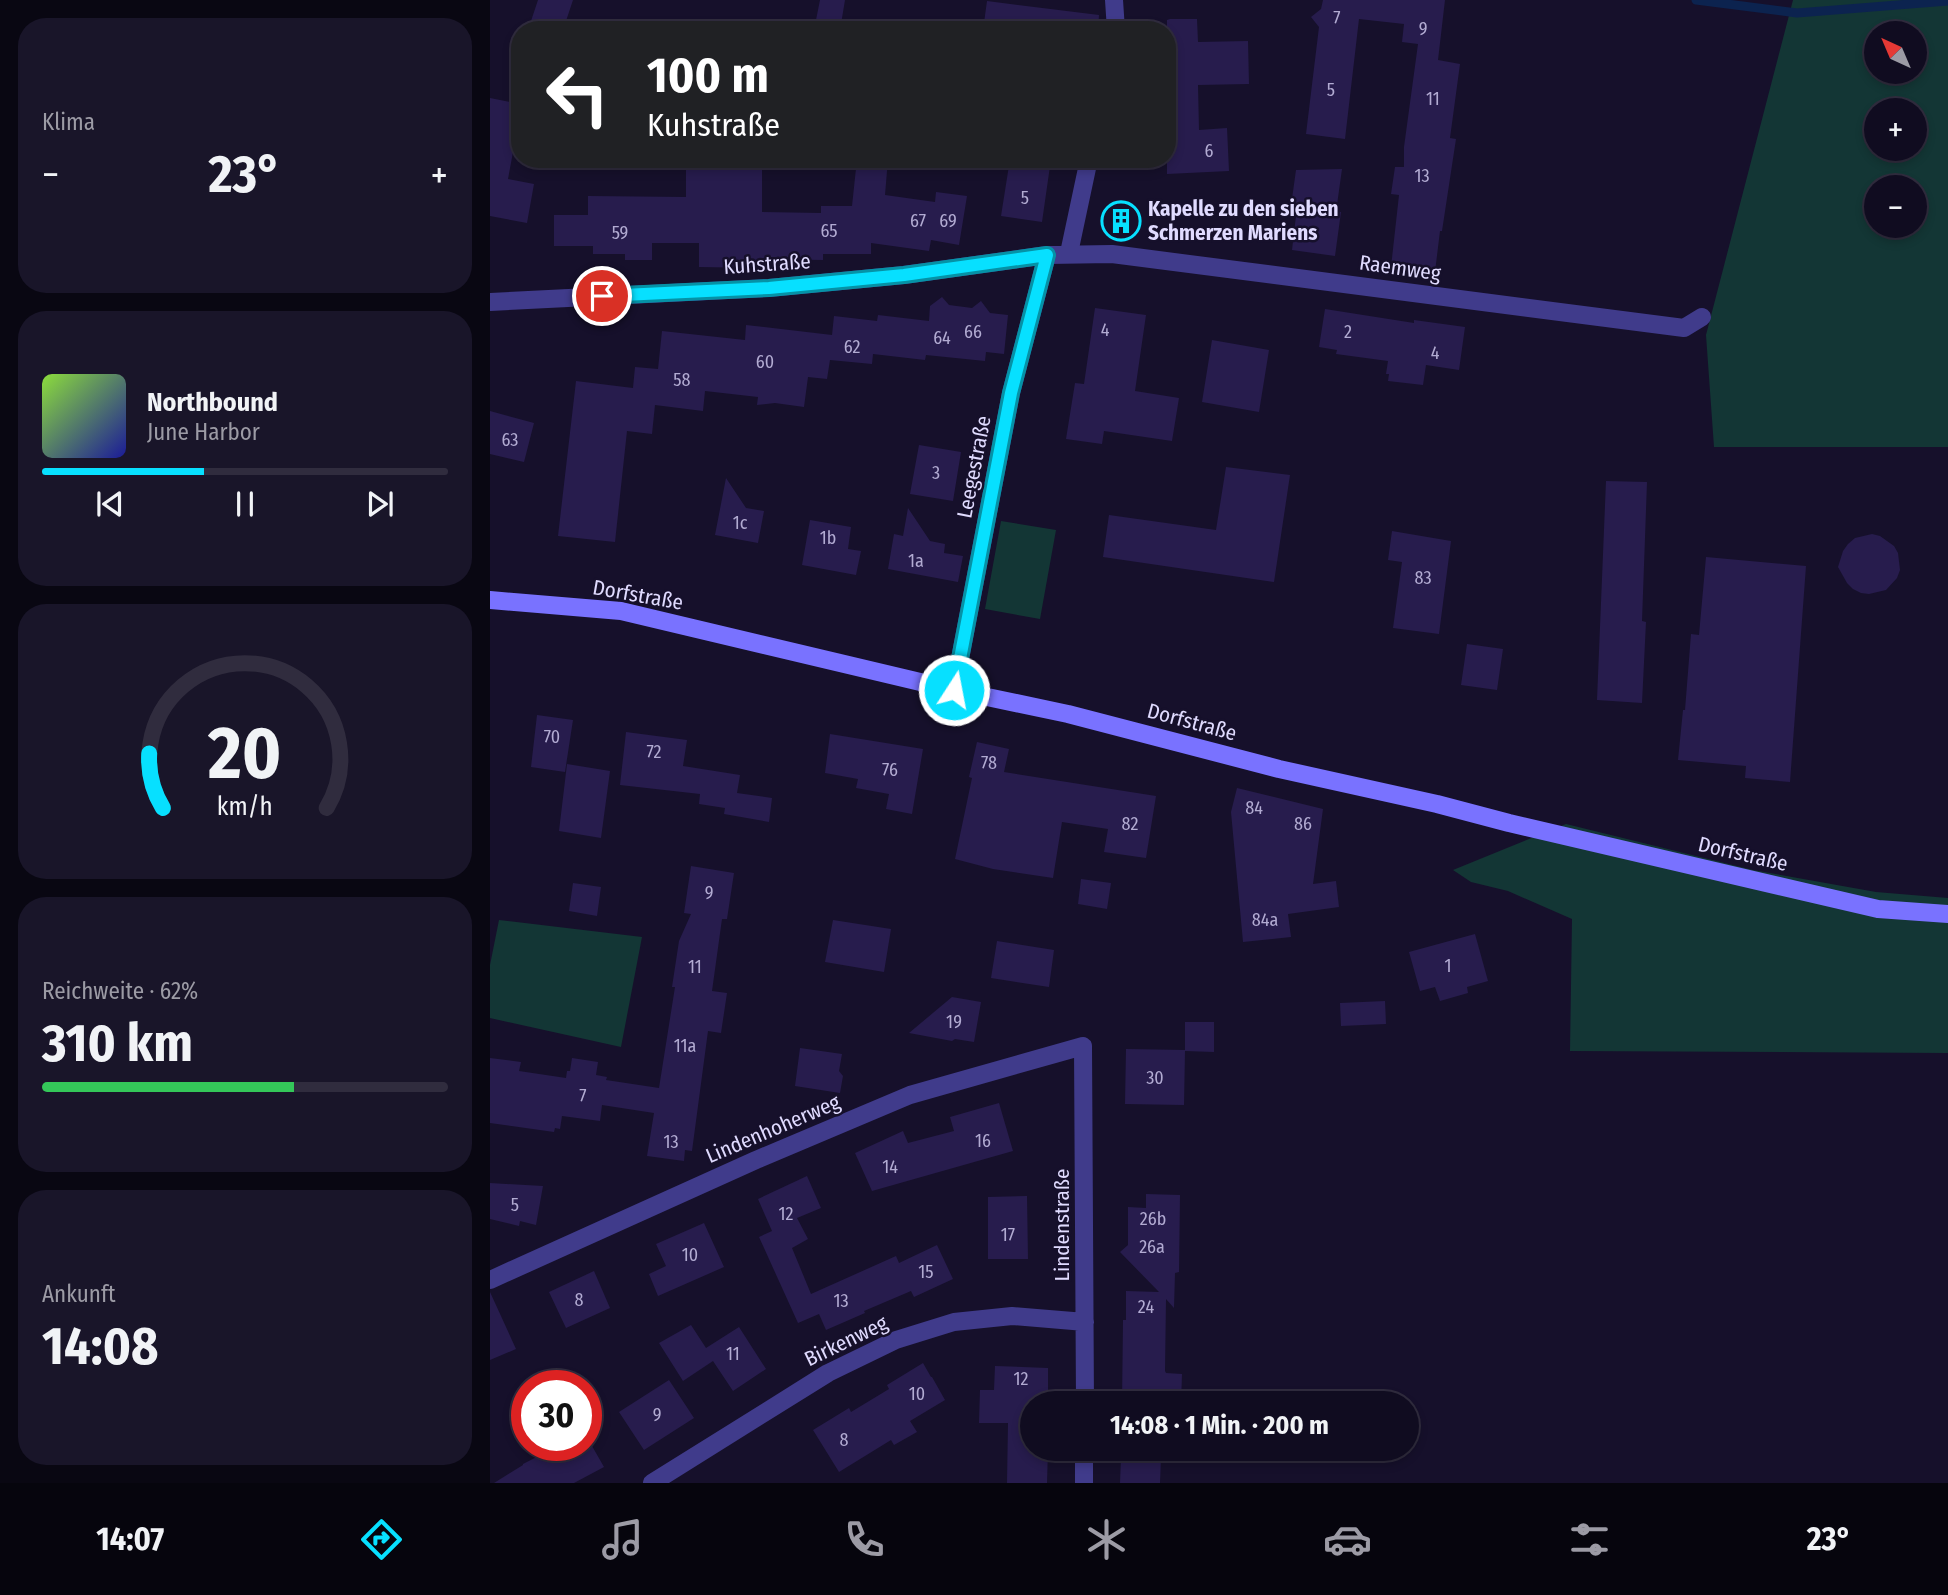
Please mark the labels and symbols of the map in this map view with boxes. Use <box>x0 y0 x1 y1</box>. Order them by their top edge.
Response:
house number: 7 <box>1333 7 1341 29</box>
house number: 9 <box>1419 18 1427 40</box>
north arrow <box>1864 21 1927 84</box>
house number: 5 <box>1327 79 1335 101</box>
house number: 11 <box>1426 88 1440 110</box>
house number: 6 <box>1205 140 1214 162</box>
house number: 13 <box>1414 165 1430 187</box>
house number: 5 <box>1021 187 1029 209</box>
place label: Kapelle zu den sieben Schmerzen Mariens <box>1148 196 1339 246</box>
building icon: Kapelle zu den sieben Schmerzen Mariens <box>1100 200 1142 242</box>
house number: 67 <box>910 210 926 232</box>
house number: 69 <box>939 210 957 232</box>
house number: 65 <box>820 220 838 242</box>
house number: 59 <box>612 222 628 244</box>
street label: Kuhstraße <box>723 248 811 280</box>
street label: Raemweg <box>1358 249 1443 287</box>
pin <box>572 266 632 326</box>
house number: 4 <box>1101 319 1110 341</box>
house number: 66 <box>964 321 982 343</box>
house number: 2 <box>1344 321 1352 343</box>
house number: 64 <box>933 327 951 349</box>
house number: 62 <box>844 336 860 358</box>
house number: 4 <box>1431 342 1440 364</box>
house number: 60 <box>756 351 774 373</box>
house number: 58 <box>673 369 691 391</box>
street label: Leegestraße <box>951 414 997 520</box>
house number: 63 <box>502 429 518 451</box>
house number: 3 <box>932 462 940 484</box>
house number: 1c <box>733 512 748 534</box>
house number: 1b <box>820 527 836 549</box>
house number: 1a <box>908 550 924 572</box>
house number: 83 <box>1414 567 1432 589</box>
street label: Dorfstraße <box>591 574 685 616</box>
position arrow <box>917 653 991 727</box>
street label: Dorfstraße <box>1145 698 1239 746</box>
house number: 70 <box>544 726 560 748</box>
house number: 72 <box>646 741 662 763</box>
house number: 78 <box>981 752 997 774</box>
house number: 76 <box>882 759 898 781</box>
house number: 84 <box>1245 797 1263 819</box>
house number: 82 <box>1122 813 1138 835</box>
house number: 86 <box>1294 813 1312 835</box>
street label: Dorfstraße <box>1696 831 1790 877</box>
house number: 9 <box>705 882 713 904</box>
house number: 84a <box>1252 909 1278 931</box>
house number: 1 <box>1444 955 1452 977</box>
house number: 11 <box>688 956 702 978</box>
house number: 19 <box>946 1011 962 1033</box>
house number: 11a <box>674 1035 696 1057</box>
house number: 30 <box>1146 1067 1164 1089</box>
house number: 7 <box>579 1085 587 1107</box>
street label: Lindenhoherweg <box>702 1089 844 1169</box>
house number: 16 <box>975 1130 991 1152</box>
house number: 13 <box>663 1131 679 1153</box>
house number: 14 <box>882 1156 898 1178</box>
street label: Lindenstraße <box>1049 1169 1075 1281</box>
house number: 5 <box>511 1194 519 1216</box>
house number: 12 <box>779 1203 794 1225</box>
house number: 26b <box>1140 1208 1166 1230</box>
house number: 17 <box>1001 1224 1015 1246</box>
house number: 26a <box>1139 1236 1165 1258</box>
house number: 10 <box>682 1244 698 1266</box>
house number: 15 <box>918 1261 934 1283</box>
house number: 8 <box>575 1289 584 1311</box>
house number: 13 <box>833 1290 849 1312</box>
house number: 24 <box>1138 1296 1154 1318</box>
street label: Birkenweg <box>800 1310 892 1372</box>
house number: 11 <box>726 1343 740 1365</box>
house number: 12 <box>1014 1368 1029 1390</box>
speed limit sign: 30 <box>511 1370 602 1461</box>
house number: 10 <box>909 1383 925 1405</box>
house number: 9 <box>653 1404 661 1426</box>
house number: 8 <box>840 1429 849 1451</box>

